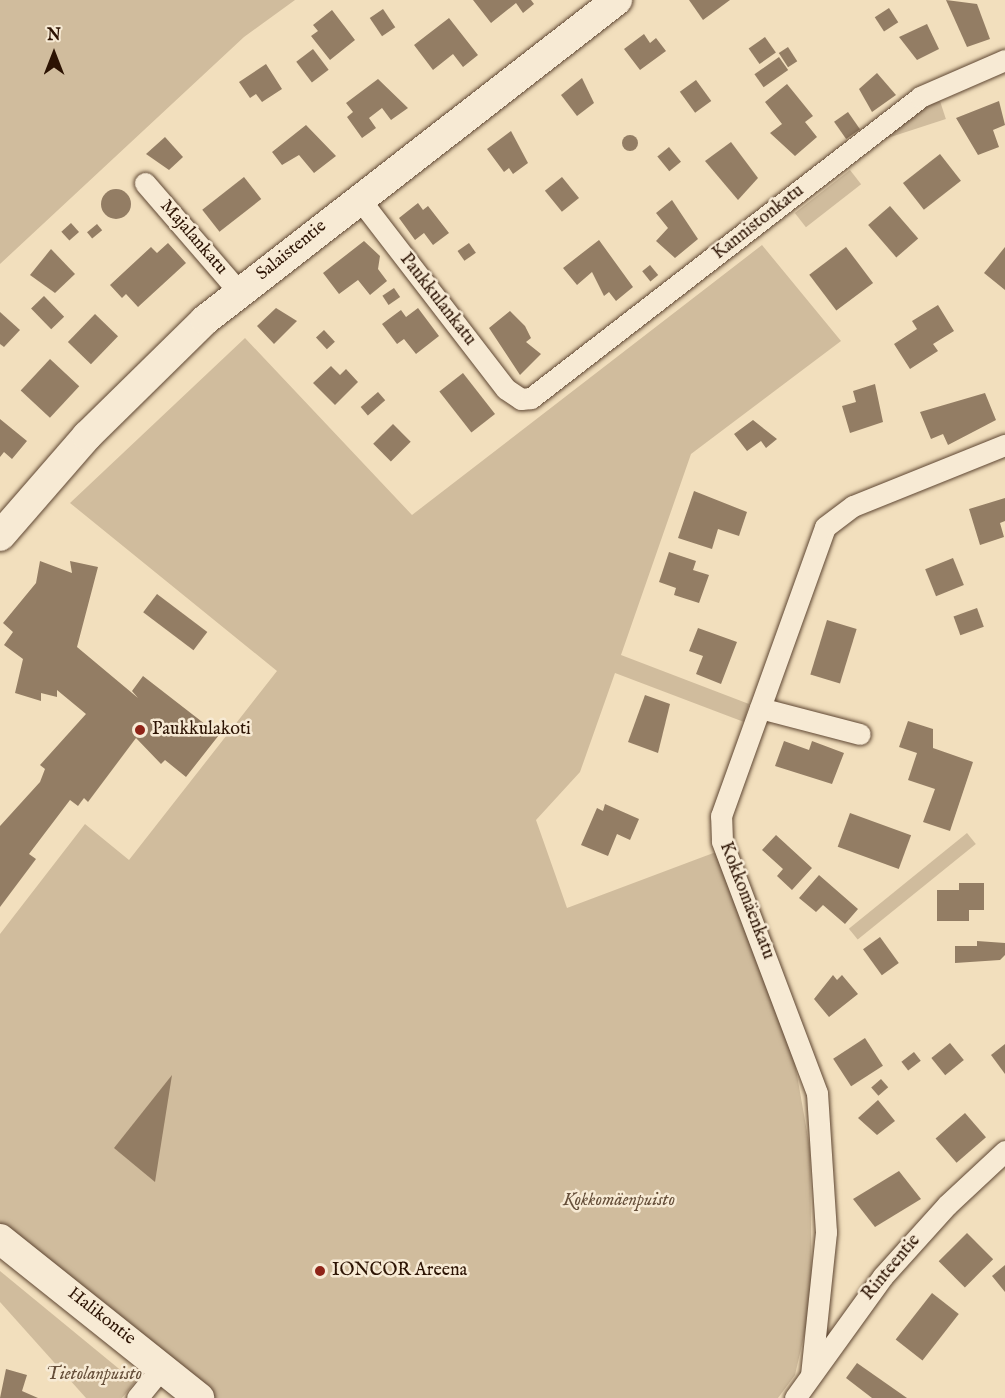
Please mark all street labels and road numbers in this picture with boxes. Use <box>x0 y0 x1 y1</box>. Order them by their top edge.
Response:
street label: Kannistonkatu <box>709 181 809 265</box>
street label: Majalankatu <box>155 196 231 280</box>
street label: Salaistentie <box>253 216 331 286</box>
street label: Paukkulankatu <box>394 250 480 350</box>
street label: Kokkomäenkatu <box>714 839 778 963</box>
street label: Rinteentie <box>858 1231 926 1305</box>
street label: Halikontie <box>63 1284 139 1350</box>

